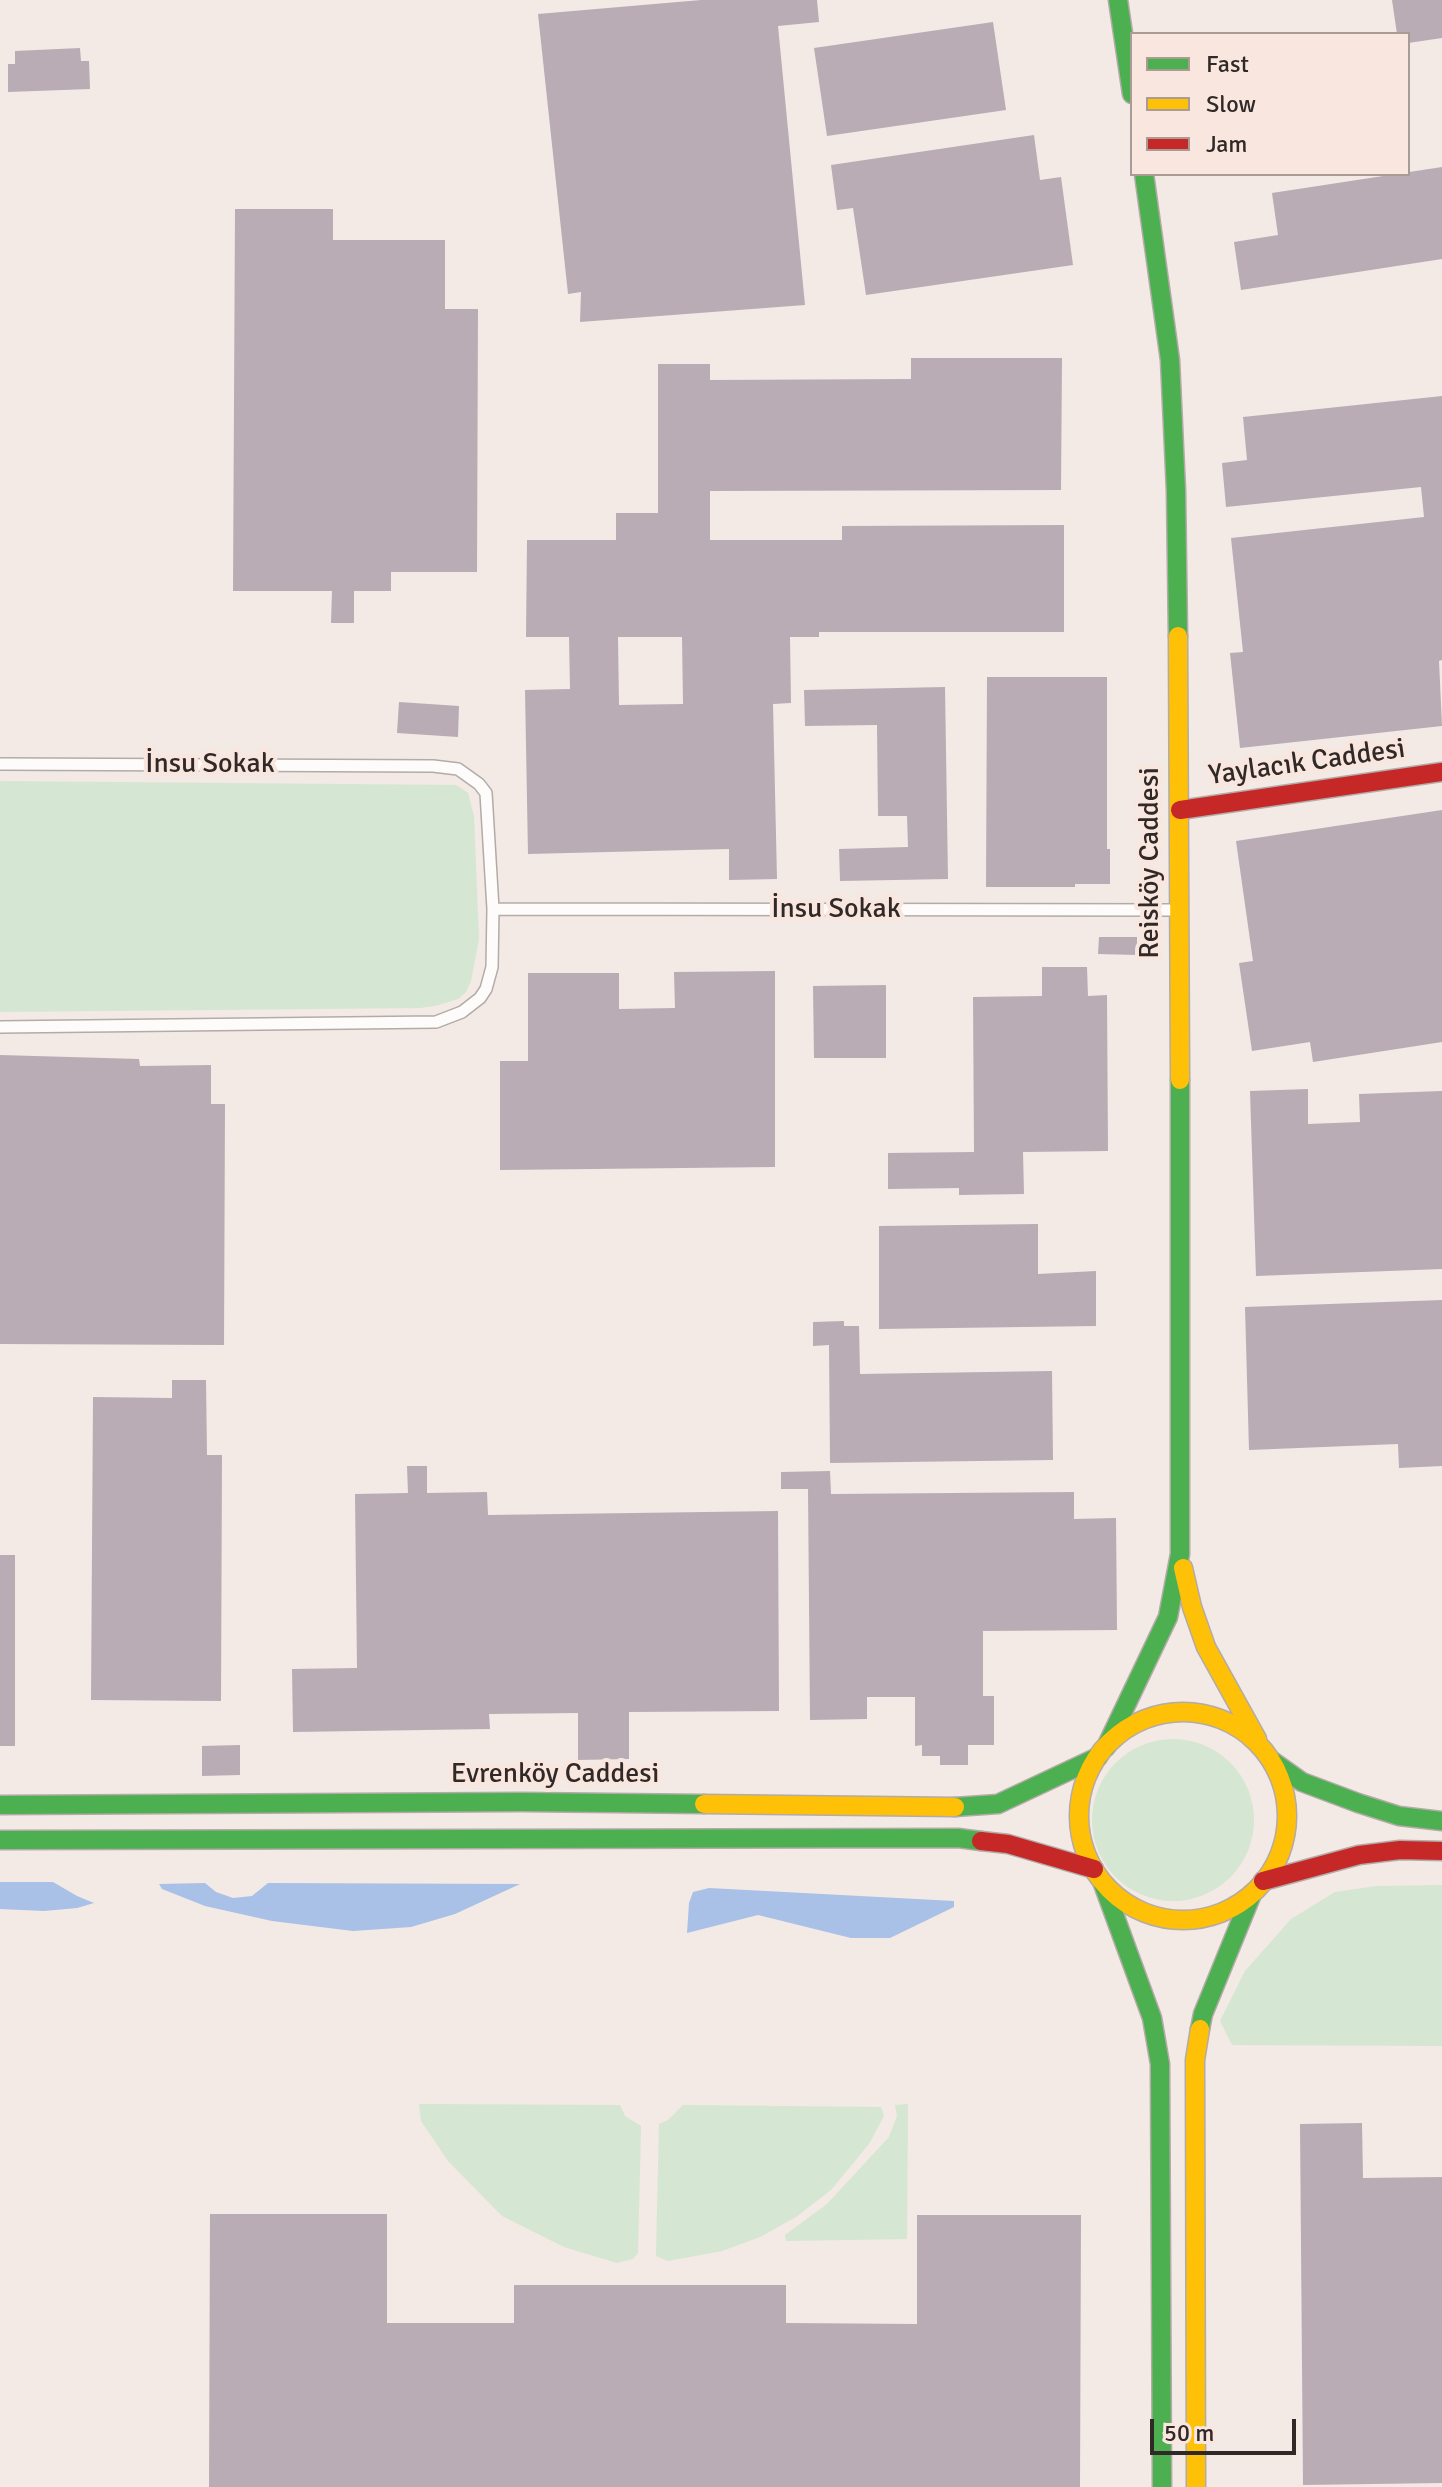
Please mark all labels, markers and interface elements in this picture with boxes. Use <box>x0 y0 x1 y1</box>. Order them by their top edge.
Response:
legend <box>1130 32 1410 176</box>
text: Fast <box>1206 49 1249 79</box>
text: Slow <box>1206 89 1256 119</box>
text: Jam <box>1206 129 1247 159</box>
street label: Yaylacık Caddesi <box>1207 733 1407 793</box>
street label: İnsu Sokak <box>145 748 275 782</box>
street label: Reisköy Caddesi <box>1134 767 1168 959</box>
street label: İnsu Sokak <box>771 893 901 927</box>
street label: Evrenköy Caddesi <box>451 1758 659 1792</box>
scale bar <box>1154 2403 1300 2453</box>
text: 50 m <box>1164 2418 1214 2448</box>

